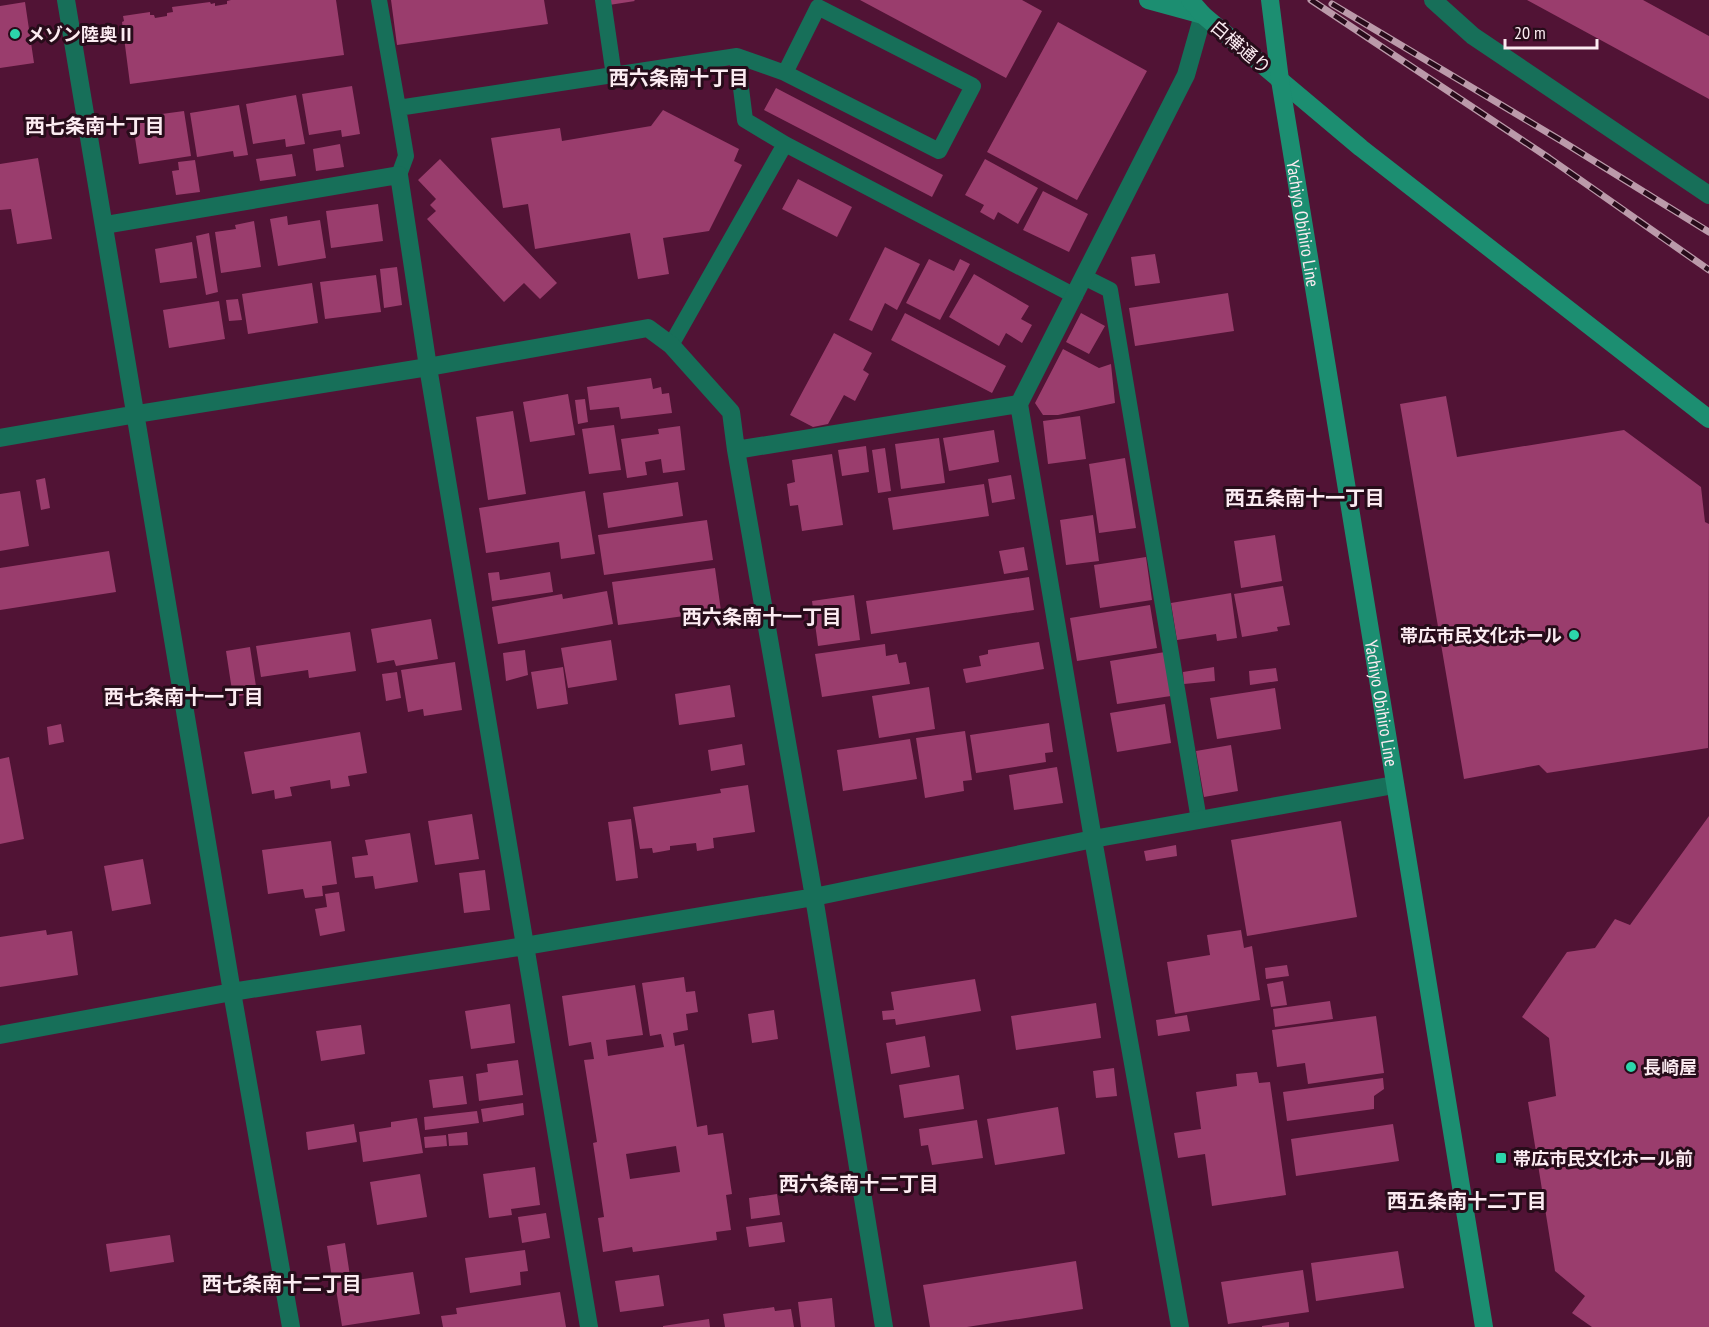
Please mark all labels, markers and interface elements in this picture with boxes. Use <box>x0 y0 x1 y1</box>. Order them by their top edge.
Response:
scale bar <box>1505 12 1596 50</box>
street label: 白樺通り <box>1206 15 1276 79</box>
text: 20 m <box>1514 21 1546 44</box>
place label: メゾン陸奥Ⅱ <box>27 23 135 46</box>
marker: メゾン陸奥Ⅱ <box>8 27 22 41</box>
district label: 西六条南十丁目 <box>609 65 749 91</box>
district label: 西七条南十丁目 <box>25 113 165 139</box>
street label: Yachiyo Obihiro Line <box>1282 159 1325 288</box>
district label: 西五条南十一丁目 <box>1225 485 1385 511</box>
district label: 西六条南十一丁目 <box>682 604 842 630</box>
place label: 帯広市民文化ホール <box>1400 624 1562 647</box>
marker: 帯広市民文化ホール <box>1567 628 1581 642</box>
street label: Yachiyo Obihiro Line <box>1360 638 1404 768</box>
district label: 西七条南十一丁目 <box>104 684 264 710</box>
place label: 長崎屋 <box>1643 1056 1697 1079</box>
marker: 長崎屋 <box>1624 1060 1638 1074</box>
place label: 帯広市民文化ホール前 <box>1513 1147 1693 1170</box>
marker: 帯広市民文化ホール前 <box>1494 1151 1508 1165</box>
district label: 西六条南十二丁目 <box>779 1171 939 1197</box>
district label: 西五条南十二丁目 <box>1387 1188 1547 1214</box>
district label: 西七条南十二丁目 <box>202 1271 362 1297</box>

